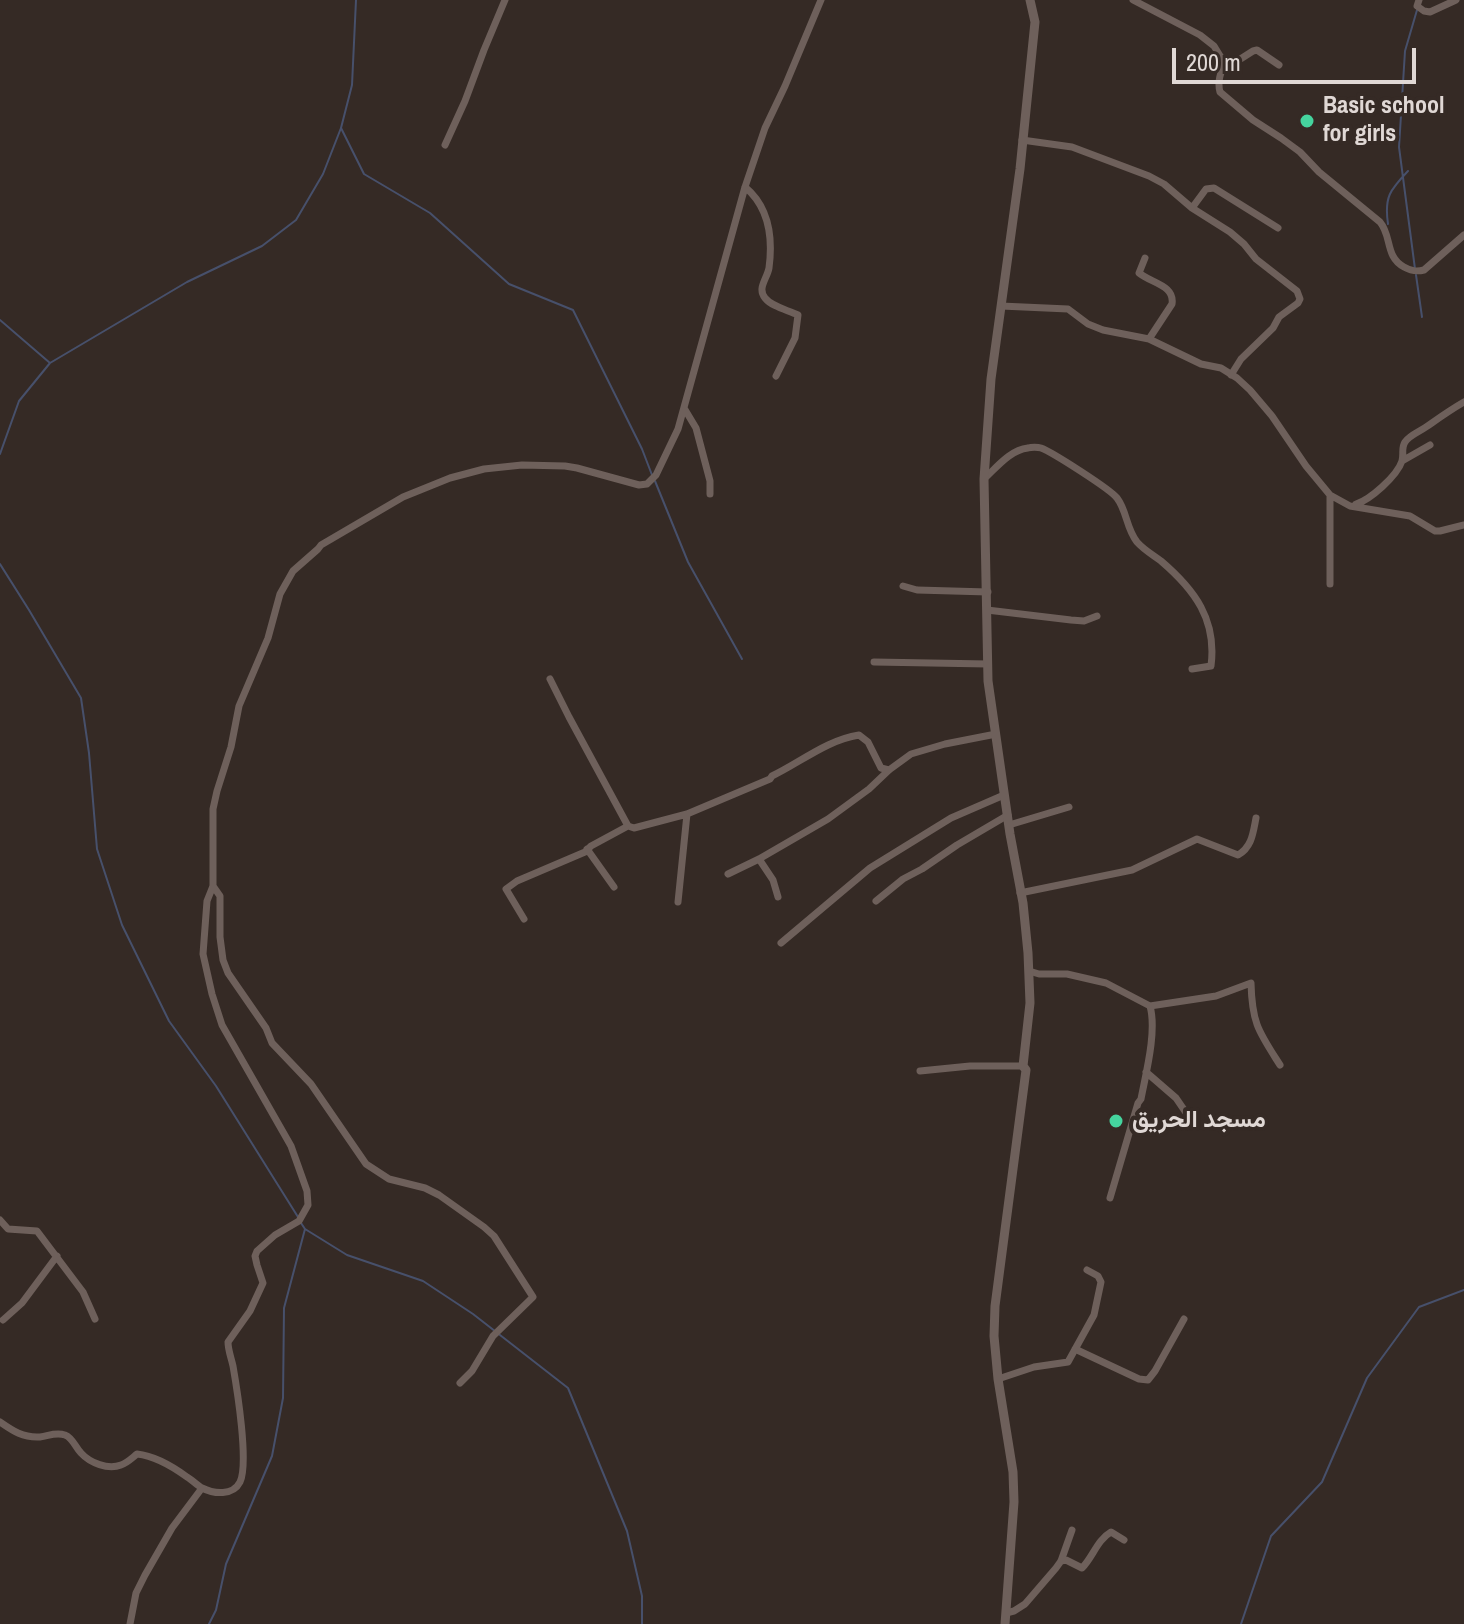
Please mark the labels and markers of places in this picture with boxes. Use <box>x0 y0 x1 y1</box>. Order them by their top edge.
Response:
place label: Basic school for girls <box>1323 93 1444 149</box>
marker: Basic school for girls <box>1298 112 1316 130</box>
place label: مسجد الحريق <box>1132 1107 1266 1135</box>
marker: مسجد الحريق <box>1107 1112 1125 1130</box>

